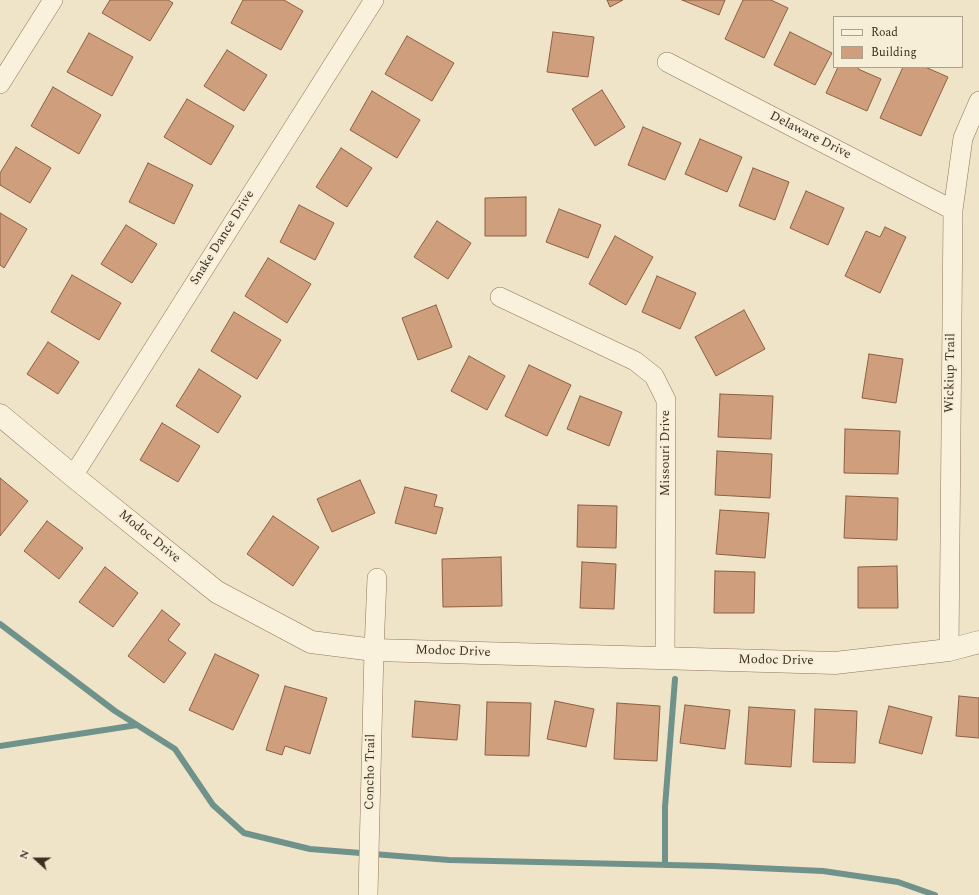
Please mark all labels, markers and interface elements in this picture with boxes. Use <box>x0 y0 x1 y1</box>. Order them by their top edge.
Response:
legend <box>833 16 963 68</box>
text: Road <box>871 23 898 42</box>
text: Building <box>871 43 917 62</box>
street label: Delaware Drive <box>767 109 853 163</box>
street label: Snake Dance Drive <box>188 188 258 288</box>
street label: Wickiup Trail <box>943 333 959 413</box>
street label: Missouri Drive <box>658 410 674 496</box>
street label: Modoc Drive <box>115 507 183 567</box>
street label: Modoc Drive <box>415 643 491 661</box>
street label: Modoc Drive <box>738 653 814 669</box>
street label: Concho Trail <box>363 734 379 810</box>
north arrow <box>16 839 56 879</box>
text: N <box>15 847 34 862</box>

